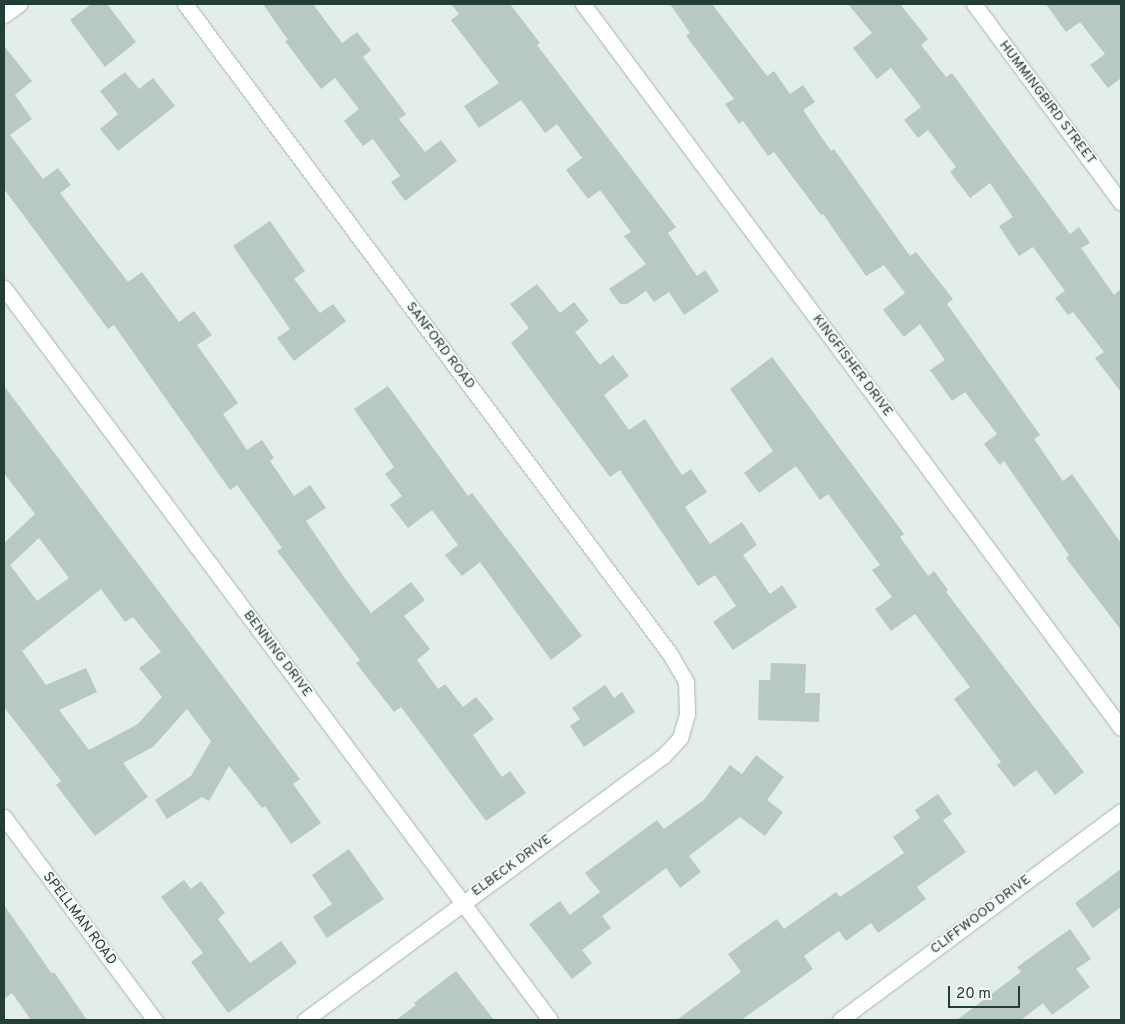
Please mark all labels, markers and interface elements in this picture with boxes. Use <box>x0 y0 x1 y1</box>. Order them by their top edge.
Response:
street label: HUMMINGBIRD STREET <box>995 38 1099 168</box>
street label: SANFORD ROAD <box>402 299 478 393</box>
street label: KINGFISHER DRIVE <box>808 312 896 420</box>
street label: BENNING DRIVE <box>239 607 315 701</box>
street label: ELBECK DRIVE <box>469 831 555 901</box>
street label: SPELLMAN ROAD <box>39 869 119 969</box>
street label: CLIFFWOOD DRIVE <box>927 872 1035 958</box>
scale bar <box>950 976 1022 1008</box>
text: 20 m <box>956 985 991 1004</box>

